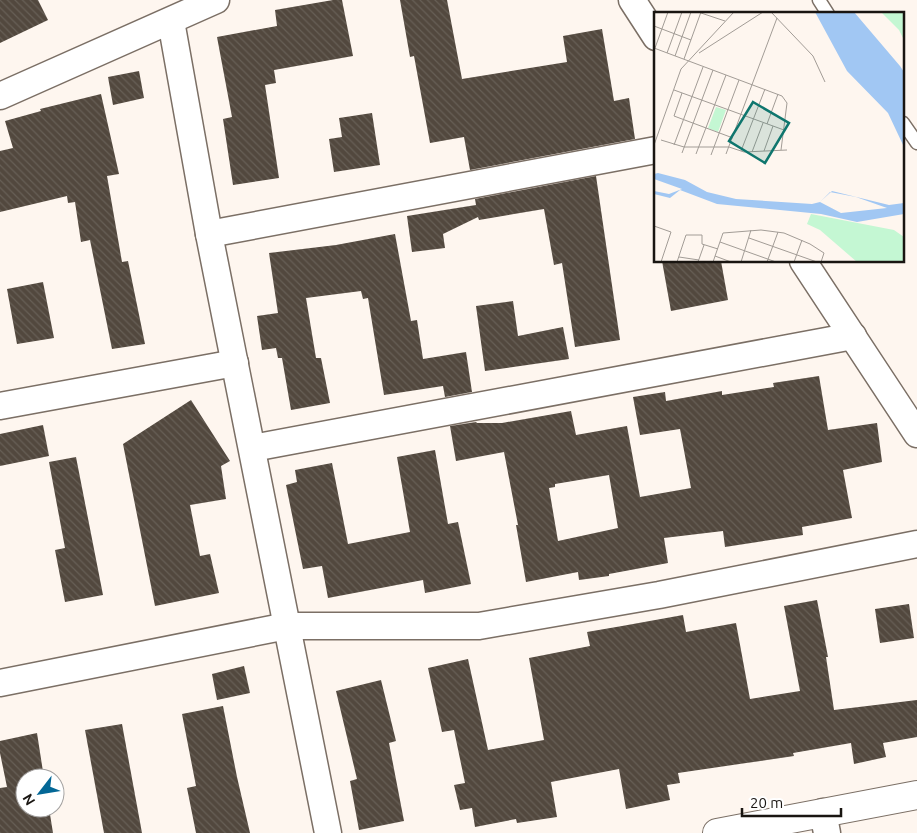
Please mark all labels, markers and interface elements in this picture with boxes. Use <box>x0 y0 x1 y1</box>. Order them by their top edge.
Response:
inset map <box>654 12 904 262</box>
north arrow <box>15 768 65 818</box>
scale bar <box>742 786 841 818</box>
text: N <box>19 791 38 808</box>
text: 20 m <box>750 794 783 811</box>

